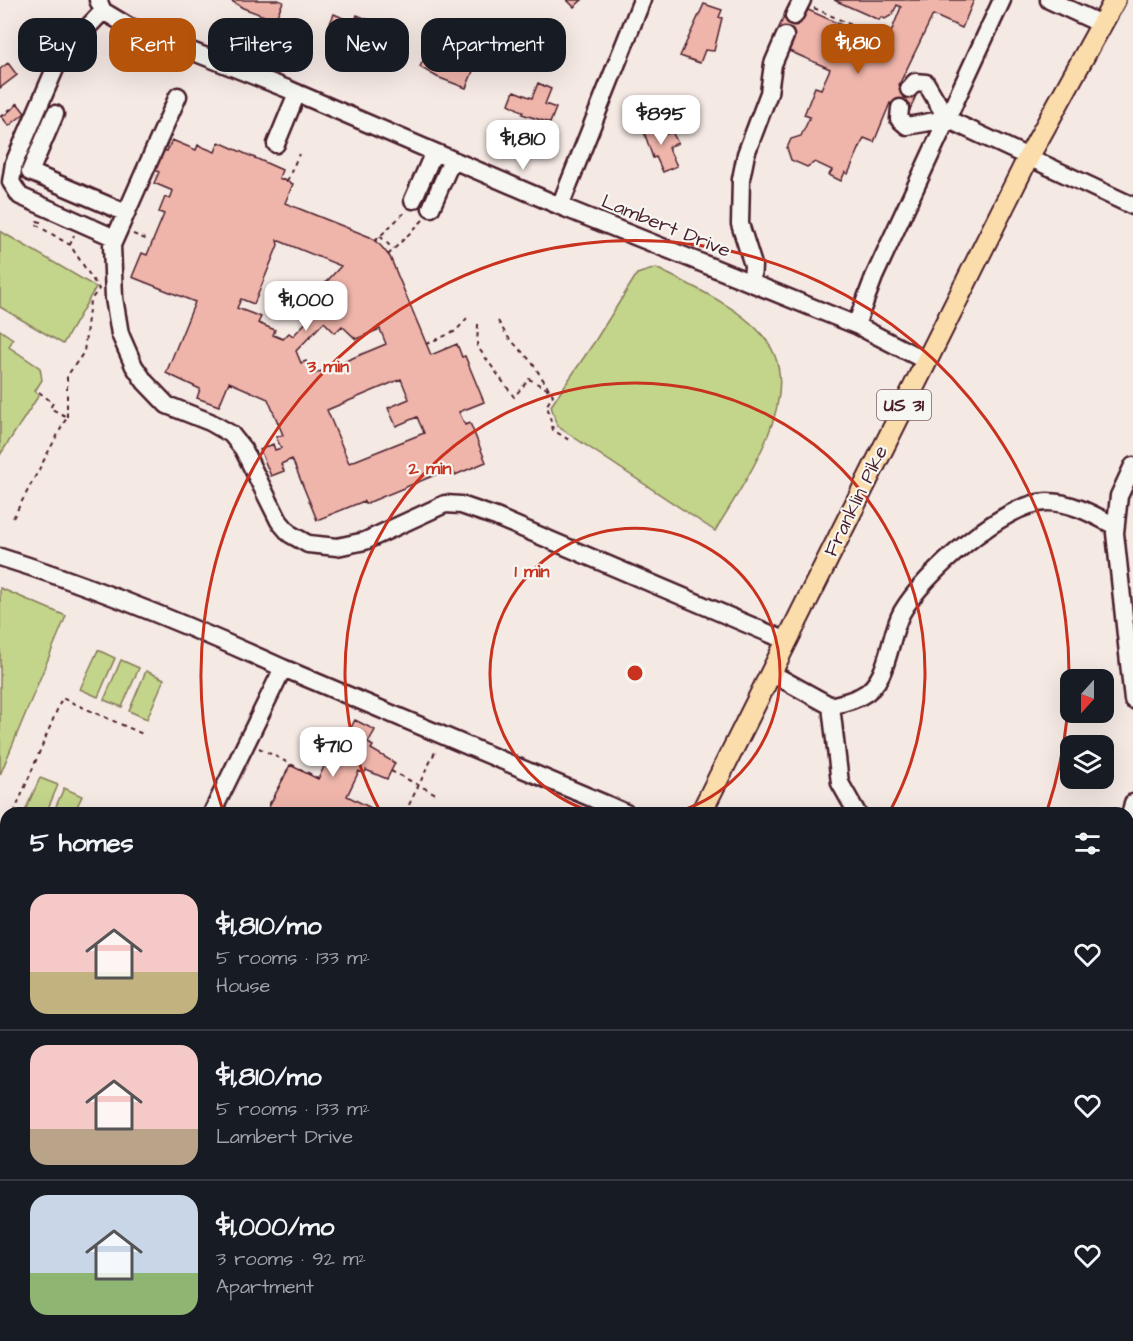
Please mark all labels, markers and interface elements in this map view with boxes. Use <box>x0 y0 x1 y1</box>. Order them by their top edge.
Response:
chip: Buy <box>18 18 97 72</box>
chip: Rent <box>109 18 196 72</box>
chip: Filters <box>208 18 313 72</box>
chip: New <box>325 18 409 72</box>
chip: Apartment <box>421 18 566 72</box>
pin: $1,810 <box>809 24 907 75</box>
text: $1,810 <box>835 29 881 57</box>
pin: $895 <box>625 95 697 146</box>
text: $895 <box>636 100 686 128</box>
pin: $1,810 <box>474 120 572 171</box>
text: $1,810 <box>500 125 546 153</box>
street label: Lambert Drive <box>597 187 735 265</box>
pin: $1,000 <box>257 281 355 332</box>
text: $1,000 <box>278 286 334 314</box>
text: 3 min <box>306 354 349 379</box>
road number: US 31 <box>877 390 931 420</box>
street label: Franklin Pike <box>817 441 895 561</box>
text: 2 min <box>407 456 452 481</box>
text: 1 min <box>514 559 550 584</box>
centre of rings <box>625 663 645 683</box>
north arrow <box>1060 669 1114 723</box>
map controls <box>1060 669 1114 789</box>
pin: $710 <box>297 727 369 778</box>
text: $710 <box>314 732 352 760</box>
button: layers <box>1060 735 1114 789</box>
text: 5 homes <box>30 825 134 861</box>
icon: filters <box>1071 827 1104 860</box>
text: $1,810/mo <box>216 908 322 944</box>
icon: home <box>78 918 150 990</box>
icon: heart <box>1071 938 1104 971</box>
text: 5 rooms · 133 m² <box>216 944 370 972</box>
text: House <box>216 972 270 1000</box>
text: $1,810/mo <box>216 1059 322 1095</box>
icon: home <box>78 1069 150 1141</box>
icon: heart <box>1071 1089 1104 1122</box>
text: 5 rooms · 133 m² <box>216 1095 370 1123</box>
text: Lambert Drive <box>216 1123 353 1151</box>
text: $1,000/mo <box>216 1209 334 1245</box>
icon: home <box>78 1219 150 1291</box>
icon: heart <box>1071 1239 1104 1272</box>
text: 3 rooms · 92 m² <box>216 1245 366 1273</box>
text: Apartment <box>216 1273 314 1301</box>

